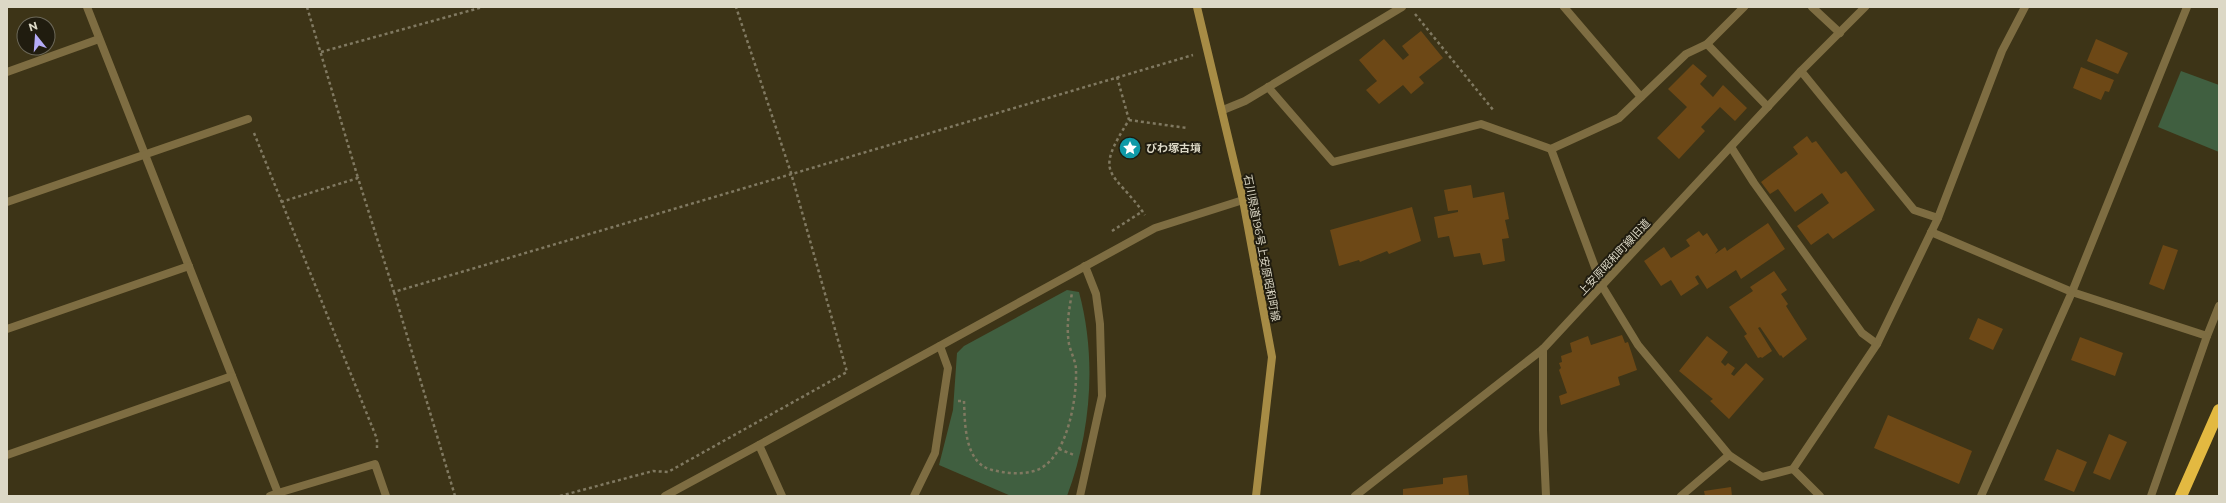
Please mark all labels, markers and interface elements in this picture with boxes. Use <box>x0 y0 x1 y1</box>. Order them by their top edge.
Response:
north arrow <box>16 16 56 56</box>
text: N <box>27 18 39 34</box>
place icon: びわ塚古墳 <box>1117 135 1143 161</box>
place label: びわ塚古墳 <box>1146 141 1201 155</box>
street label: 石川県道196号上安原昭和町線 <box>1241 173 1283 323</box>
street label: 上安原昭和町線旧道 <box>1575 216 1653 298</box>

